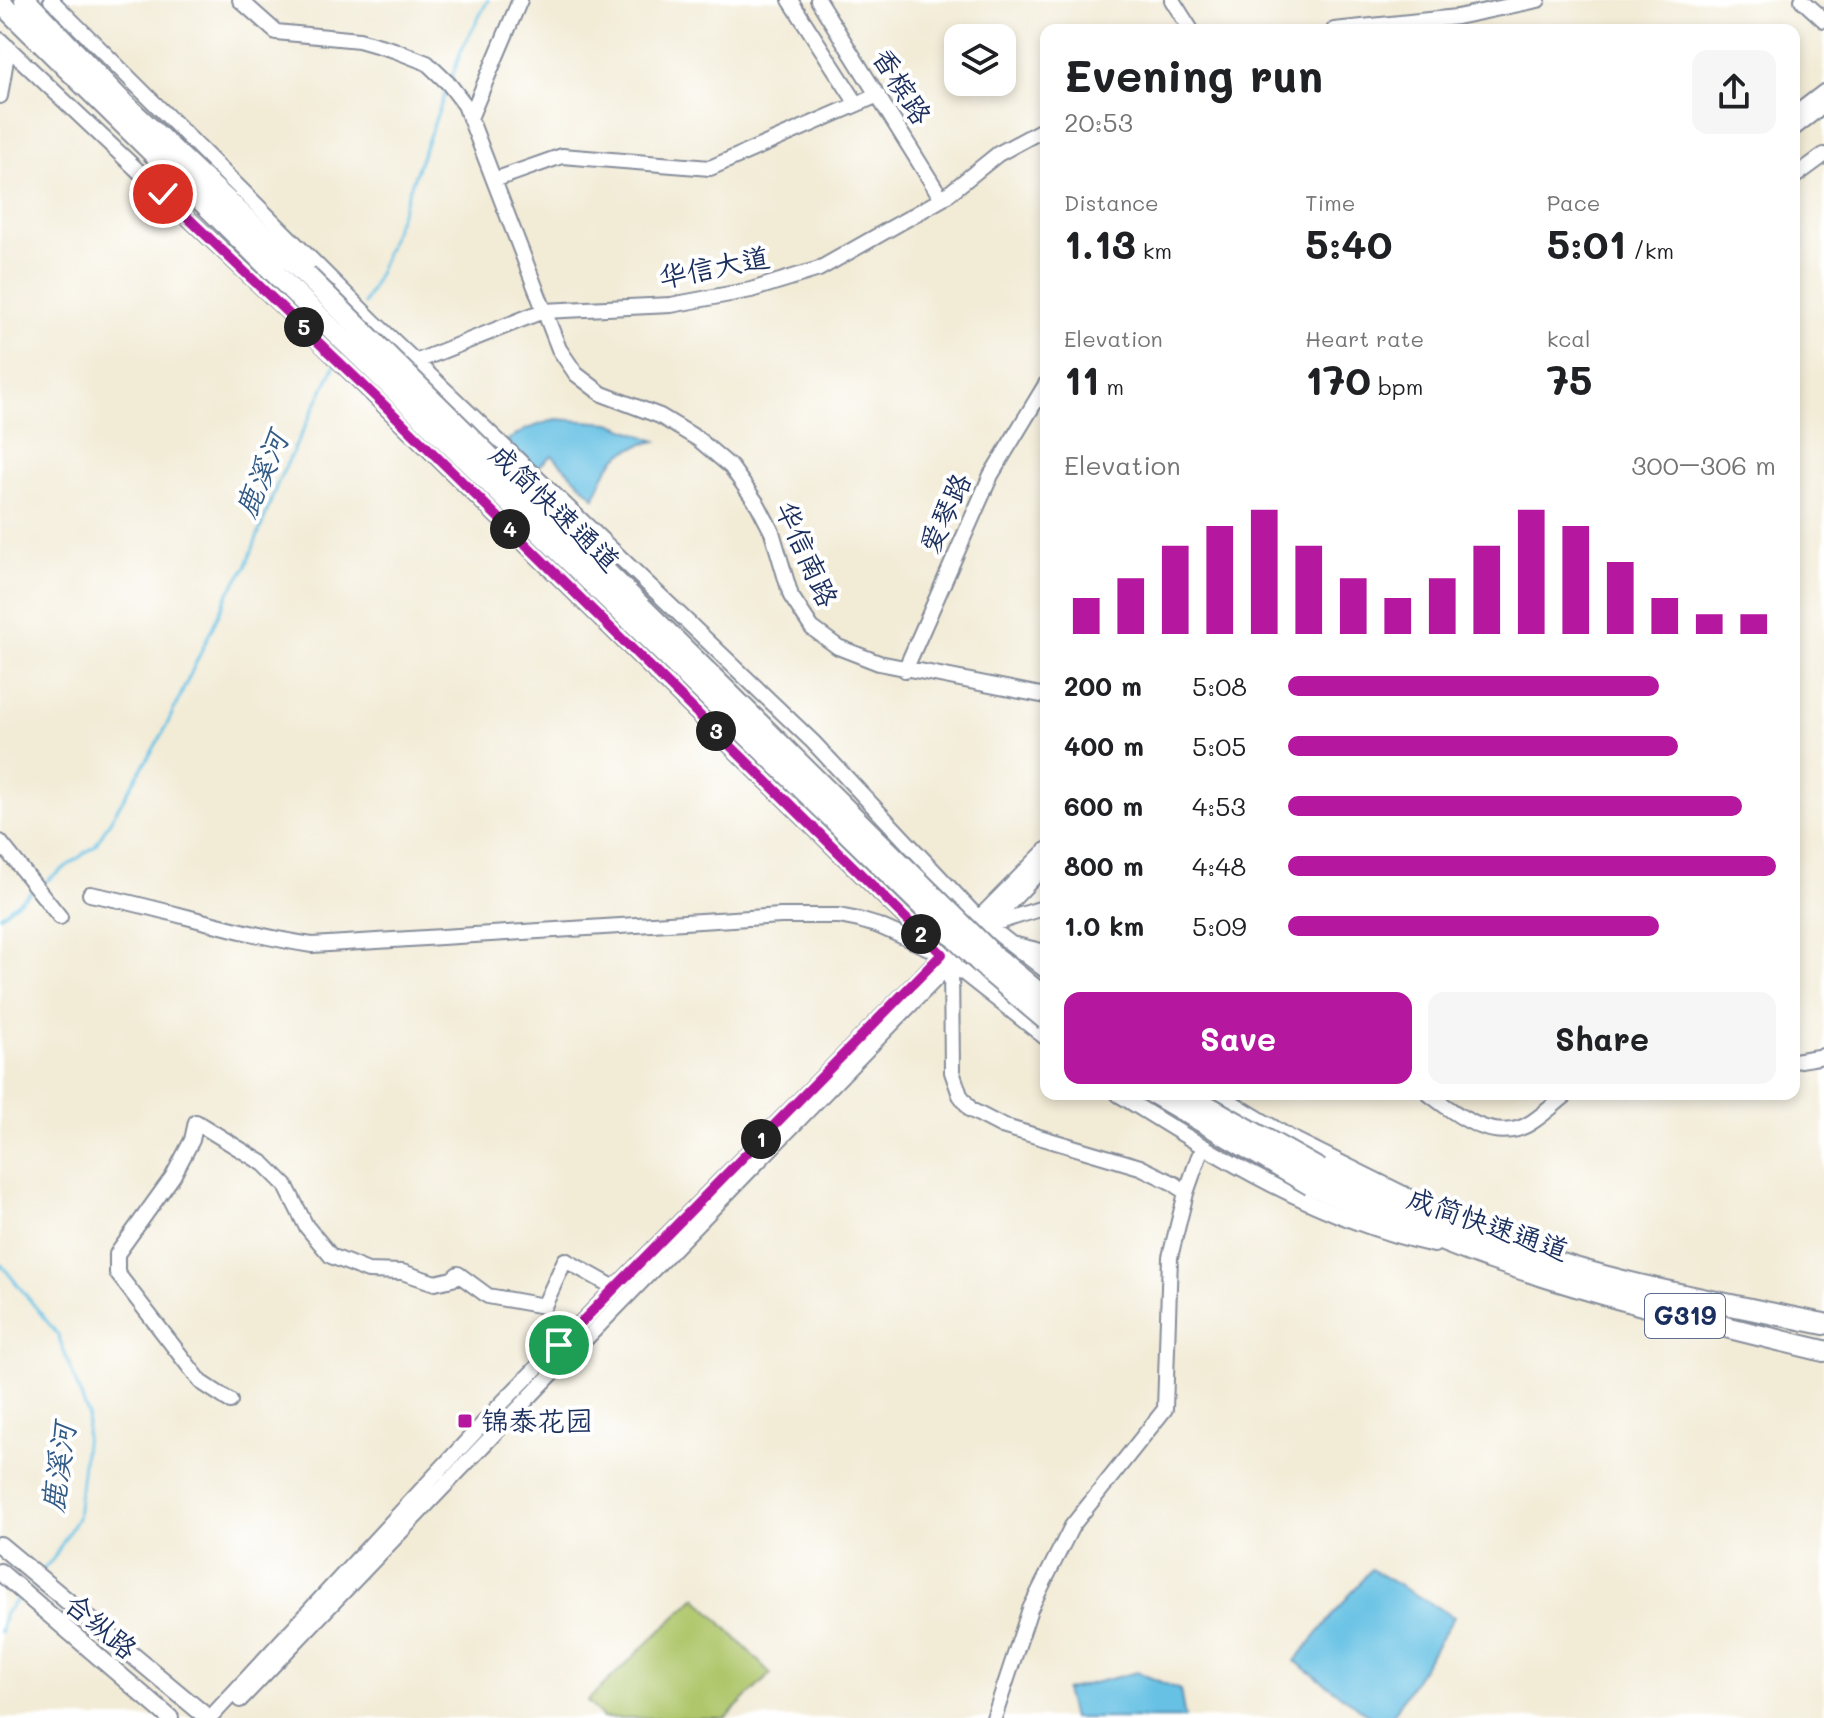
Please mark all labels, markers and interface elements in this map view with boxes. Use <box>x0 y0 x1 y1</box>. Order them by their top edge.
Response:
map controls <box>944 24 1016 96</box>
button: layers <box>944 24 1016 96</box>
street label: 香槟路 <box>865 40 940 131</box>
text: Evening run <box>1064 46 1323 103</box>
button: share <box>1692 50 1776 134</box>
text: 20:53 <box>1064 105 1133 139</box>
pin <box>129 160 197 228</box>
icon: check <box>141 172 185 216</box>
text: Distance <box>1064 188 1159 217</box>
text: Time <box>1305 188 1355 217</box>
text: Pace <box>1547 188 1600 217</box>
text: 1.13 <box>1064 217 1136 269</box>
text: 5:40 <box>1305 217 1392 269</box>
text: 5:01 <box>1547 217 1626 269</box>
text: km <box>1136 236 1172 265</box>
text: /km <box>1626 236 1674 265</box>
street label: 华信大道 <box>655 238 772 294</box>
pin: 5 <box>284 307 324 347</box>
text: 5 <box>298 312 310 341</box>
text: Elevation <box>1064 324 1163 353</box>
text: Heart rate <box>1305 324 1424 353</box>
text: kcal <box>1547 324 1591 353</box>
text: 11 <box>1064 353 1099 405</box>
text: 170 <box>1305 353 1371 405</box>
text: 75 <box>1547 353 1592 405</box>
text: m <box>1099 372 1124 401</box>
text: bpm <box>1371 372 1423 401</box>
water label: 鹿溪河 <box>224 420 298 523</box>
street label: 成简快速通道 <box>483 436 629 579</box>
text: Elevation <box>1064 448 1181 482</box>
text: 300–306 m <box>1631 448 1776 482</box>
street label: 爱琴路 <box>910 467 978 558</box>
street label: 华信南路 <box>769 495 847 612</box>
pin: 4 <box>490 509 530 549</box>
text: 4 <box>503 514 517 543</box>
text: 200 m <box>1064 669 1142 703</box>
text: 5:08 <box>1192 669 1247 703</box>
pin: 3 <box>696 711 736 751</box>
text: 3 <box>709 716 723 745</box>
text: 400 m <box>1064 729 1144 763</box>
text: 5:05 <box>1192 729 1246 763</box>
text: 600 m <box>1064 789 1143 823</box>
text: 4:53 <box>1192 789 1246 823</box>
text: 800 m <box>1064 849 1144 883</box>
text: 4:48 <box>1192 849 1246 883</box>
text: 1.0 km <box>1064 909 1144 943</box>
text: 5:09 <box>1192 909 1247 943</box>
pin: 2 <box>901 914 941 954</box>
text: 2 <box>915 919 927 948</box>
button: Save <box>1064 992 1412 1084</box>
button: Share <box>1428 992 1776 1084</box>
pin: 1 <box>741 1119 781 1159</box>
text: 1 <box>756 1124 766 1153</box>
street label: 成简快速通道 <box>1403 1179 1574 1267</box>
road number: G319 <box>1645 1294 1725 1338</box>
pin <box>525 1311 593 1379</box>
icon: arrive <box>537 1323 581 1367</box>
place label: 锦泰花园 <box>481 1402 593 1438</box>
marker: 锦泰花园 <box>456 1412 474 1430</box>
water label: 鹿溪河 <box>31 1415 84 1515</box>
street label: 合纵路 <box>58 1584 145 1666</box>

